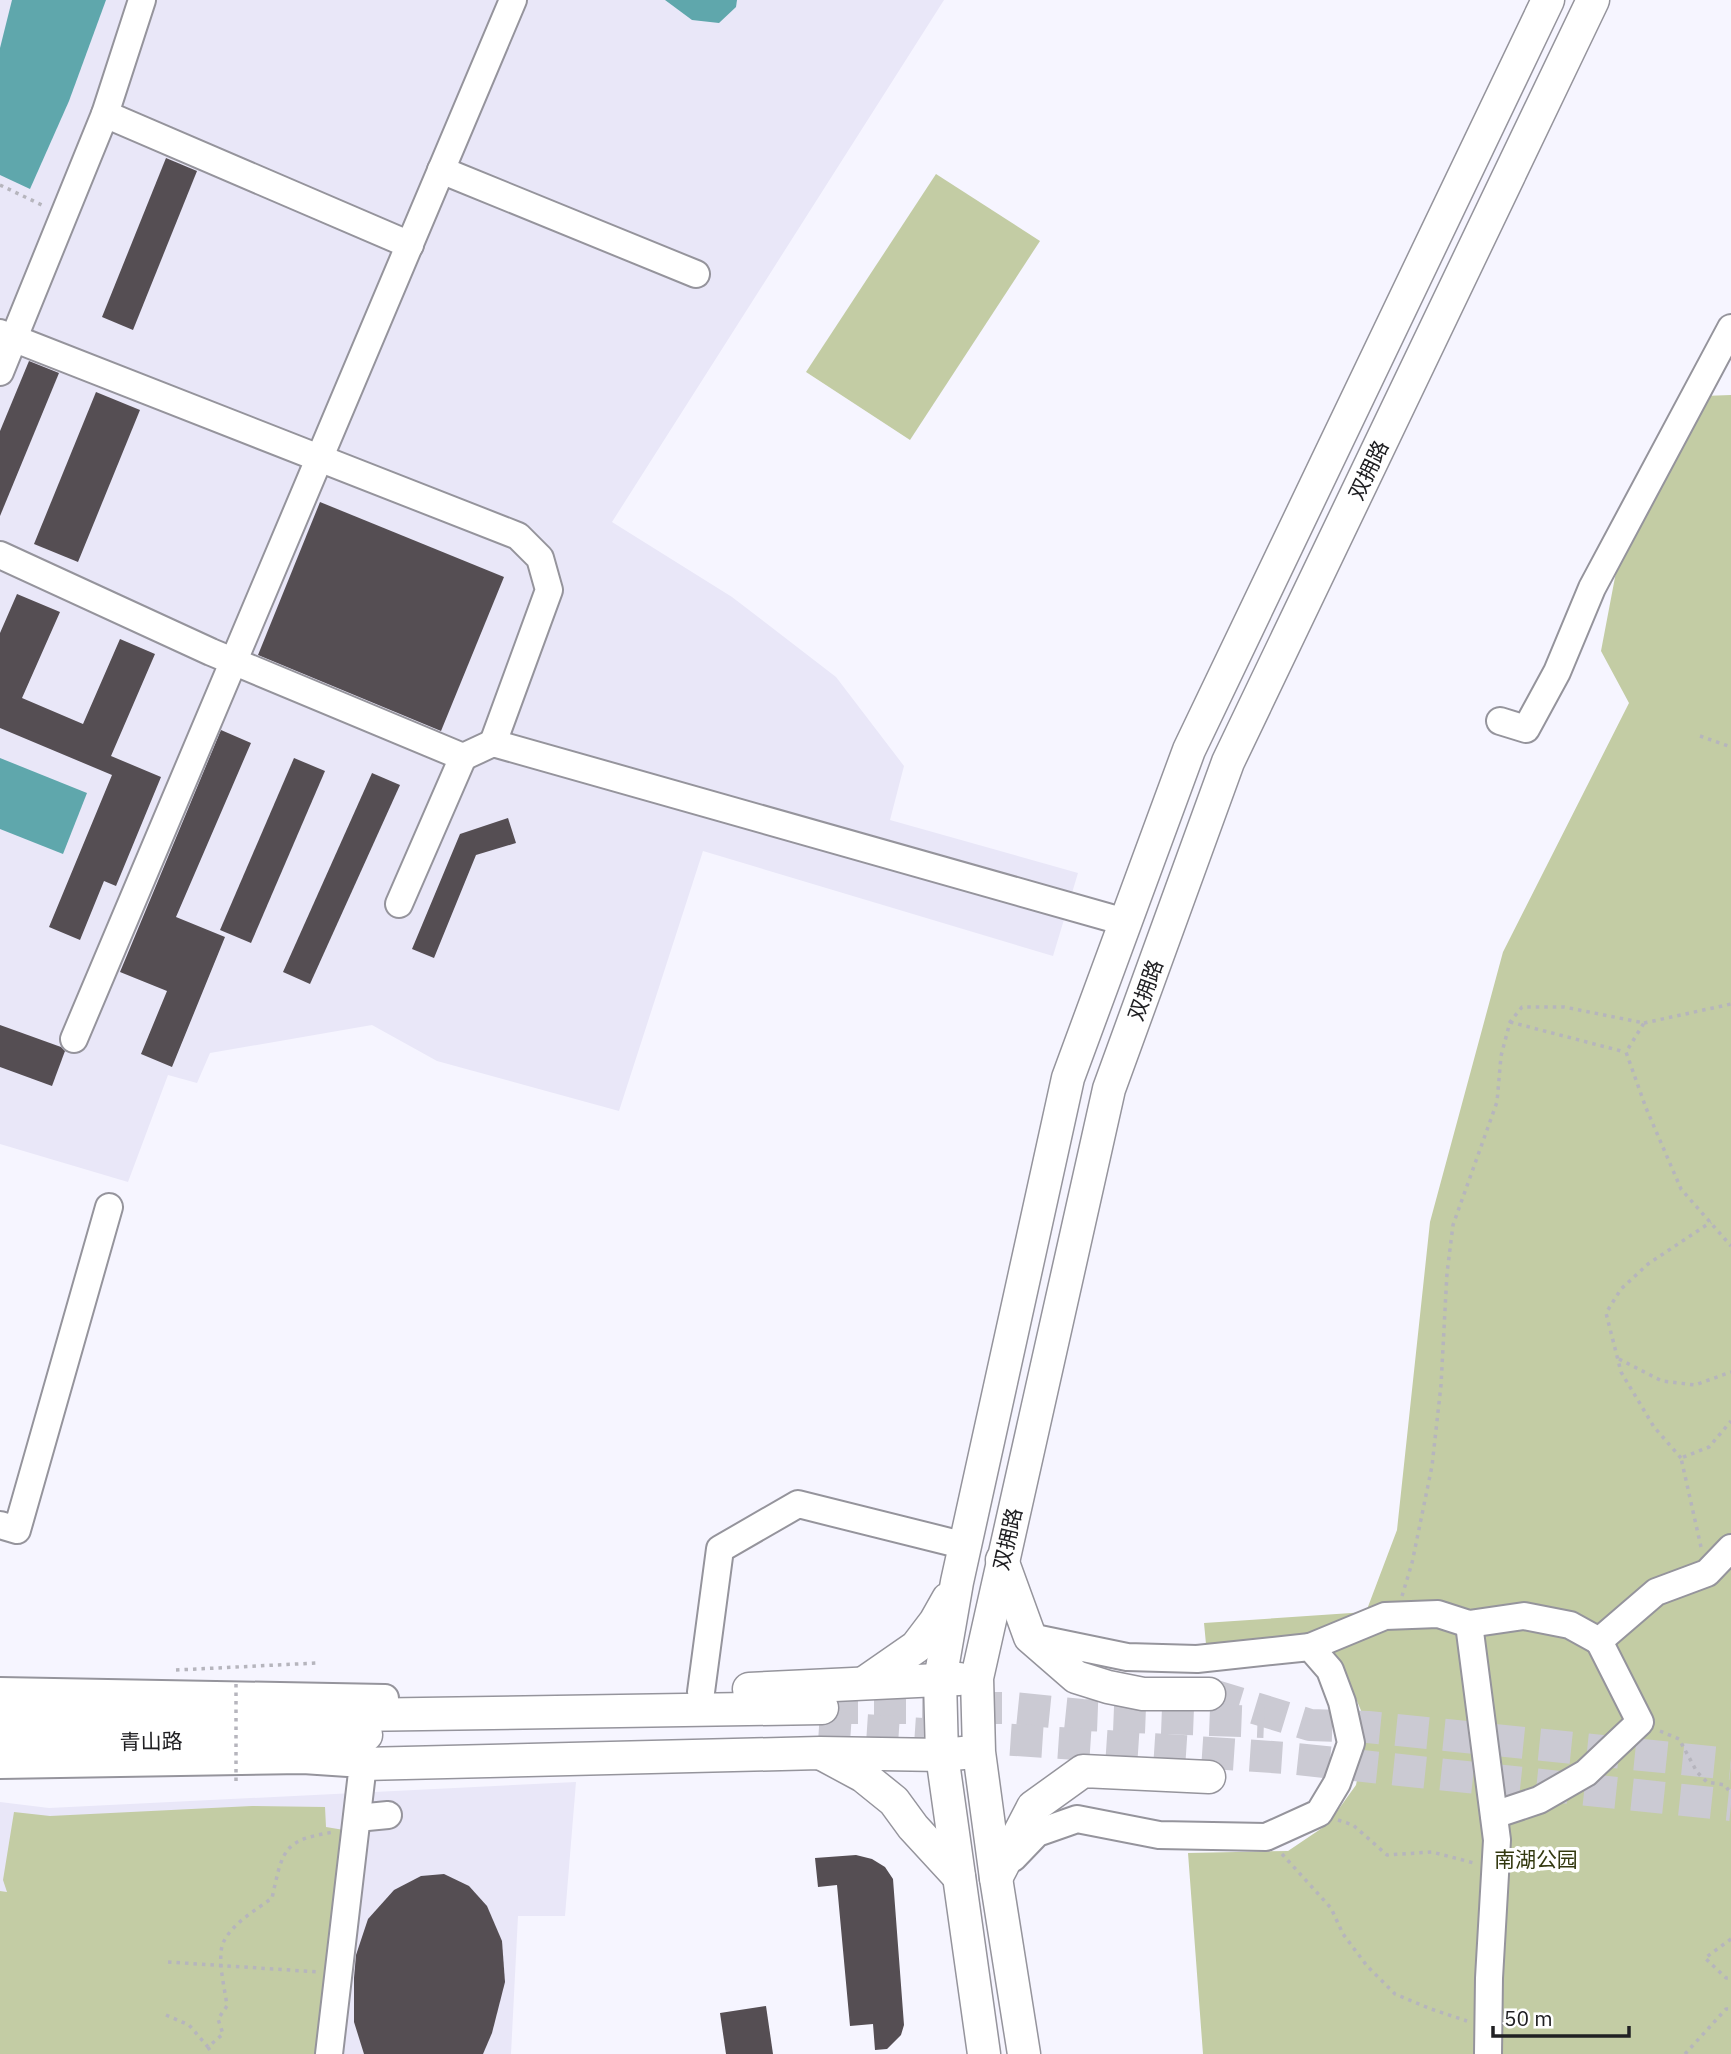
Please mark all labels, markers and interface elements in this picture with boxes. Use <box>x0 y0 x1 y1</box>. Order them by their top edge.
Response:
street label: 双拥路 <box>1342 436 1394 504</box>
street label: 双拥路 <box>1121 956 1169 1024</box>
street label: 双拥路 <box>986 1505 1028 1573</box>
street label: 青山路 <box>119 1726 183 1756</box>
park label: 南湖公园 <box>1494 1845 1578 1873</box>
scale bar <box>1493 1994 1630 2038</box>
text: 50 m <box>1504 2004 1553 2032</box>

